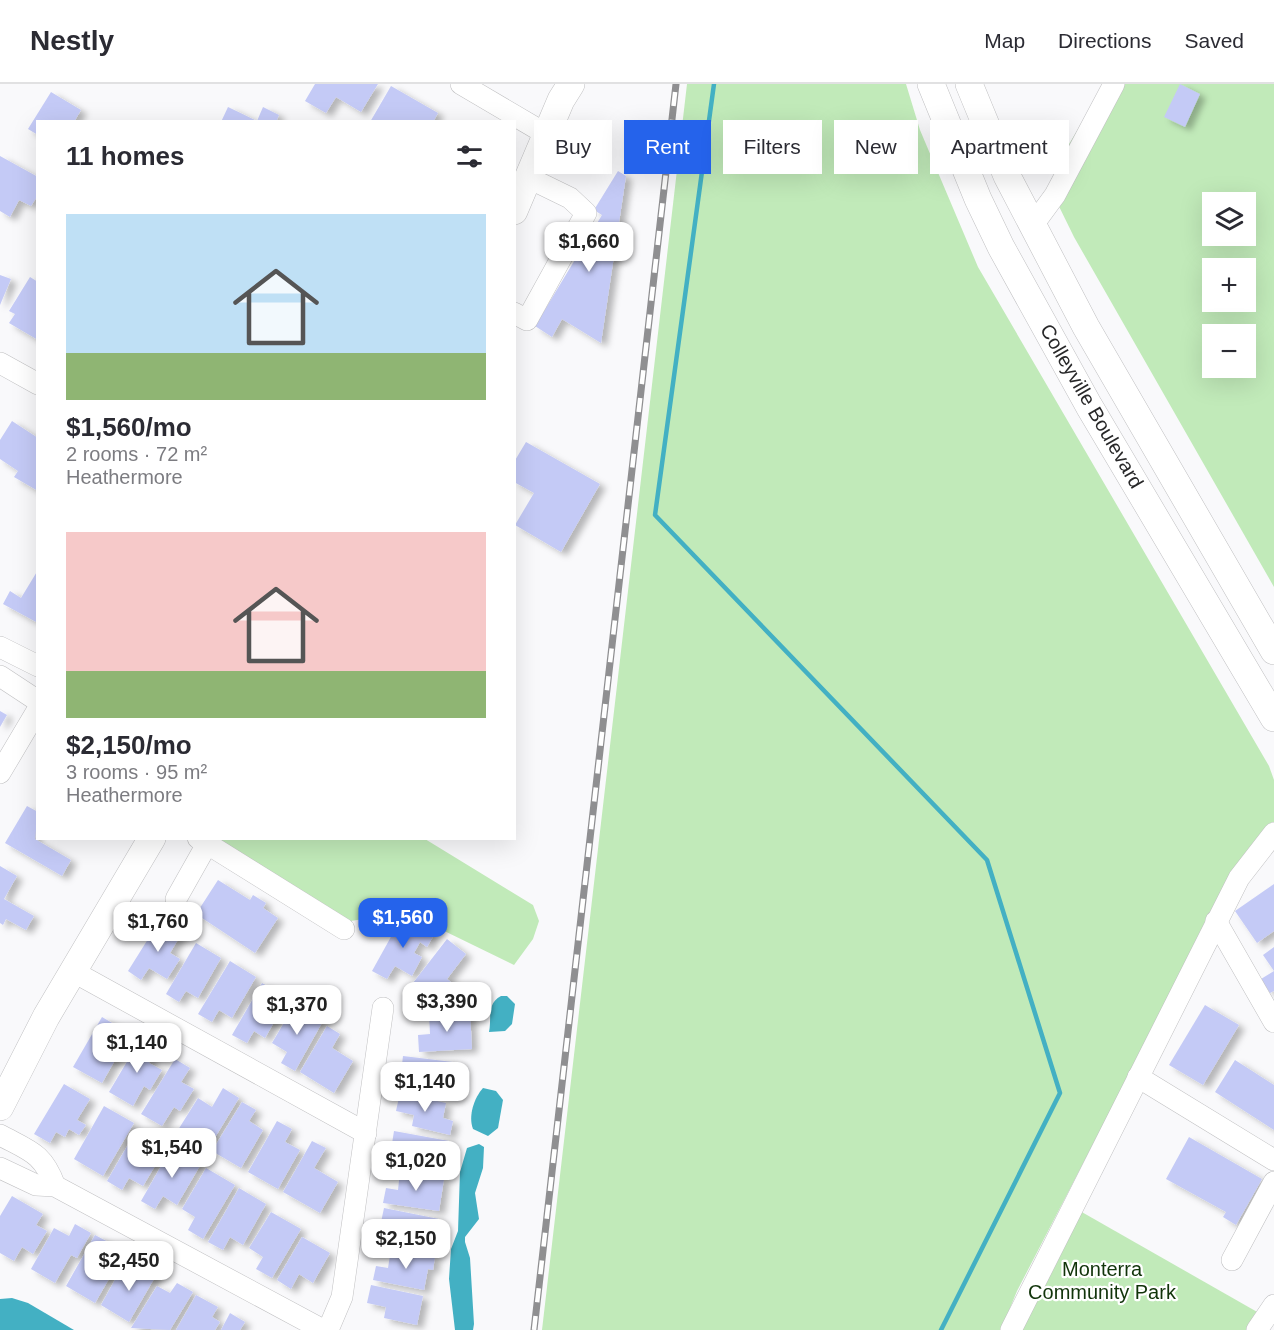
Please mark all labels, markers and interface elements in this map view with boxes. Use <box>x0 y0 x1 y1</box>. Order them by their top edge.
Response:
text: Nestly <box>30 25 114 56</box>
text: Map <box>984 29 1025 52</box>
text: Directions <box>1058 29 1151 52</box>
text: Saved <box>1184 29 1244 52</box>
chip: Buy <box>534 120 612 174</box>
chip: Rent <box>624 120 711 174</box>
chip: Filters <box>723 120 822 174</box>
chip: New <box>834 120 918 174</box>
chip: Apartment <box>930 120 1069 174</box>
icon: filters <box>453 140 486 173</box>
text: 11 homes <box>66 141 185 171</box>
map controls <box>1202 192 1256 378</box>
button: layers <box>1202 192 1256 246</box>
pin: $1,660 <box>540 222 638 273</box>
text: $1,660 <box>558 230 620 252</box>
icon: home <box>222 253 330 361</box>
button: + <box>1202 258 1256 312</box>
street label: Colleyville Boulevard <box>1036 320 1148 492</box>
button: − <box>1202 324 1256 378</box>
text: $1,560/mo <box>66 412 192 442</box>
text: 2 rooms · 72 m² <box>66 443 207 465</box>
text: Heathermore <box>66 466 183 488</box>
icon: home <box>222 571 330 679</box>
text: $2,150/mo <box>66 730 192 760</box>
text: 3 rooms · 95 m² <box>66 761 207 783</box>
text: Heathermore <box>66 784 183 806</box>
pin: $1,560 <box>354 898 452 949</box>
pin: $1,760 <box>109 902 207 953</box>
text: $1,560 <box>372 906 434 928</box>
text: $1,760 <box>127 910 189 932</box>
pin: $3,390 <box>398 982 496 1033</box>
pin: $1,370 <box>248 985 346 1036</box>
text: $3,390 <box>416 990 478 1012</box>
text: $1,370 <box>266 993 328 1015</box>
pin: $1,140 <box>88 1023 186 1074</box>
text: $1,140 <box>106 1031 168 1053</box>
pin: $1,140 <box>376 1062 474 1113</box>
text: $1,140 <box>394 1070 456 1092</box>
pin: $1,540 <box>123 1128 221 1179</box>
text: $1,540 <box>141 1136 203 1158</box>
pin: $1,020 <box>367 1141 465 1192</box>
text: $1,020 <box>385 1149 447 1171</box>
pin: $2,150 <box>357 1219 455 1270</box>
text: $2,150 <box>375 1227 437 1249</box>
pin: $2,450 <box>80 1241 178 1292</box>
text: $2,450 <box>98 1249 160 1271</box>
park label: Monterra Community Park <box>1028 1258 1177 1303</box>

